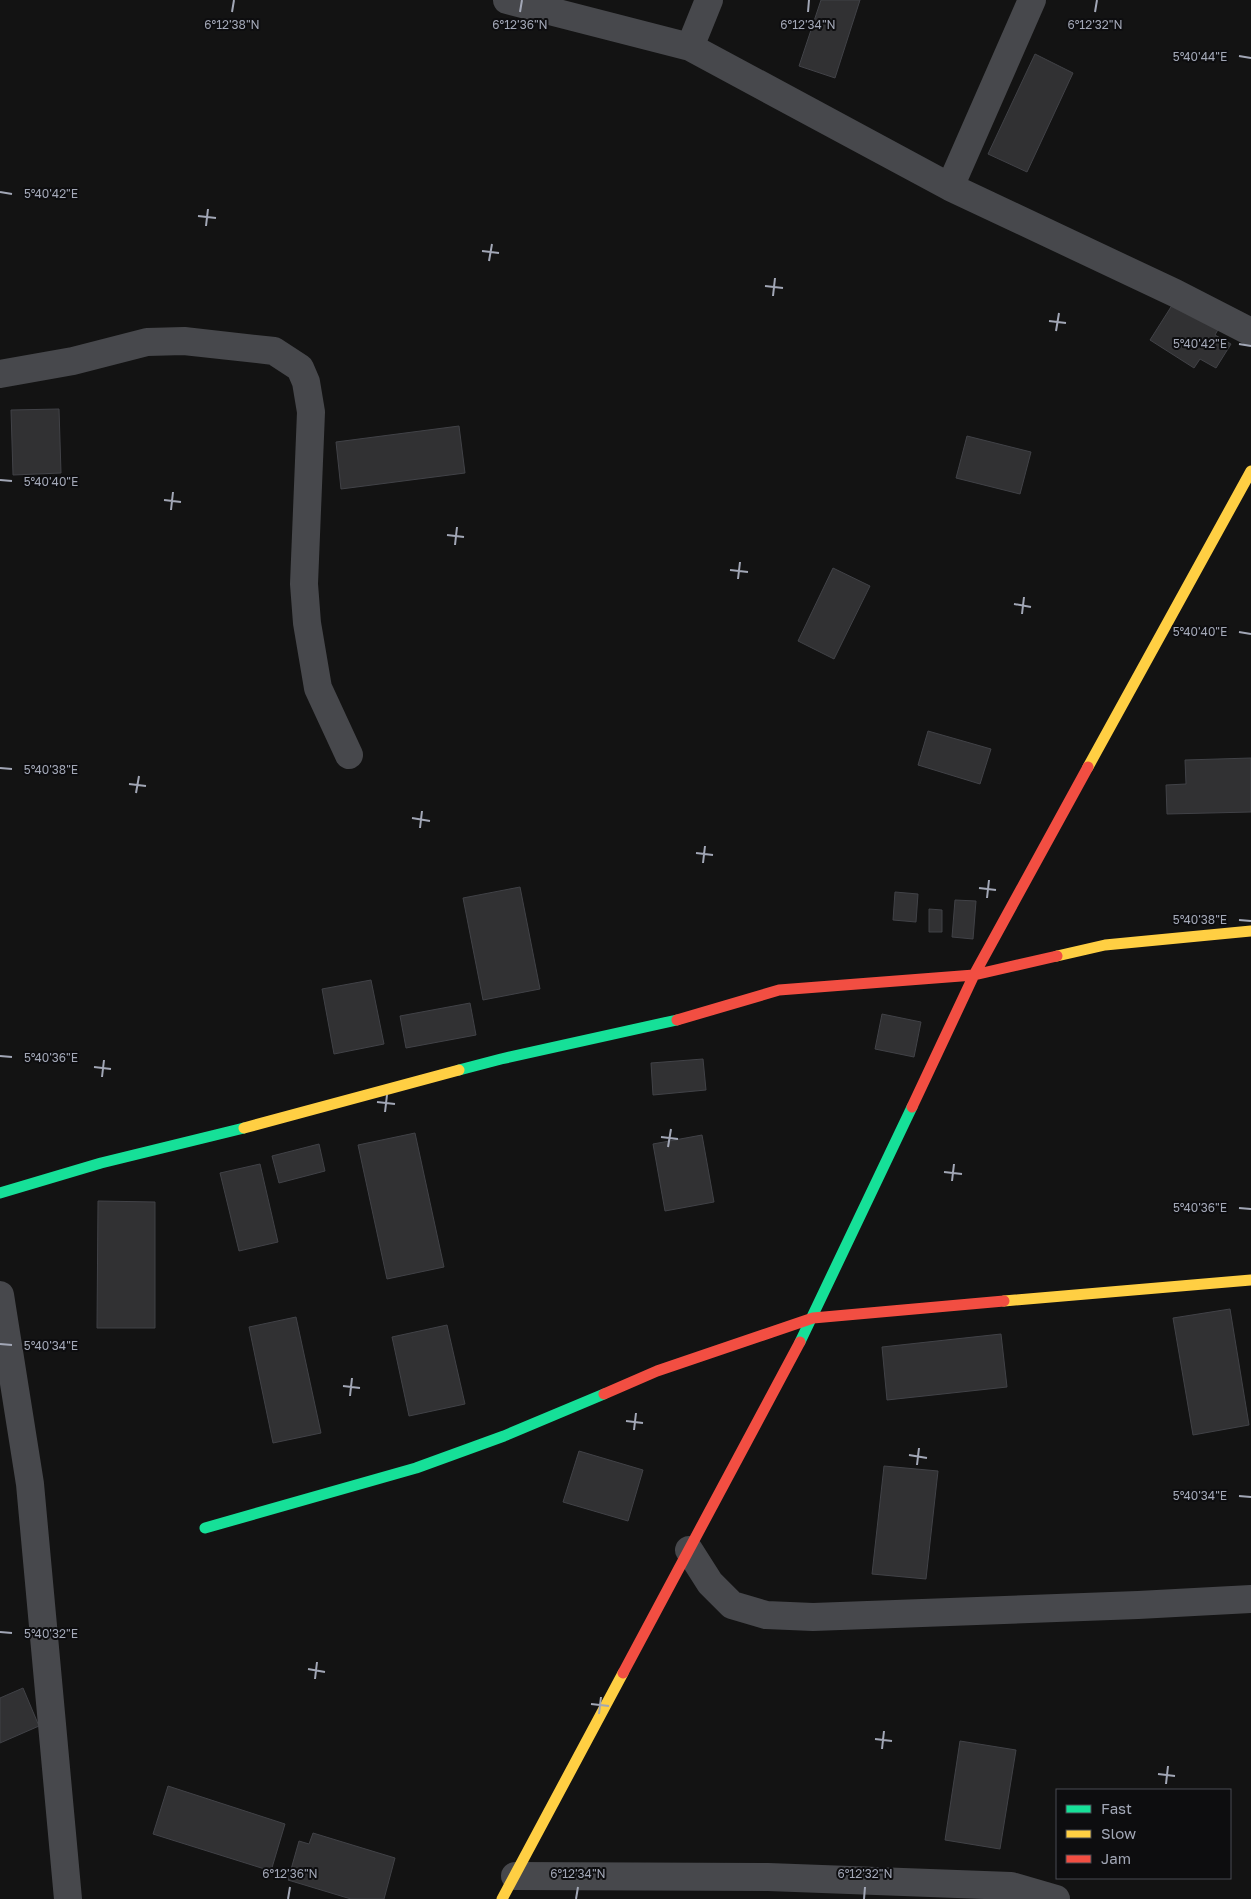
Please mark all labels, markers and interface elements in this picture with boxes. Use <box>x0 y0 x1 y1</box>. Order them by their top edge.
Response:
text: 6°12'38"N <box>204 17 260 32</box>
text: 6°12'36"N <box>492 17 548 32</box>
text: 6°12'34"N <box>780 17 836 32</box>
text: 6°12'32"N <box>1067 17 1123 32</box>
text: 5°40'44"E <box>1173 49 1227 64</box>
text: 5°40'42"E <box>24 186 78 201</box>
text: 5°40'42"E <box>1173 336 1227 351</box>
text: 5°40'40"E <box>24 474 78 489</box>
text: 5°40'40"E <box>1173 624 1227 639</box>
text: 5°40'38"E <box>24 762 78 777</box>
text: 5°40'38"E <box>1173 912 1227 927</box>
text: 5°40'36"E <box>24 1050 78 1065</box>
text: 5°40'36"E <box>1173 1200 1227 1215</box>
text: 5°40'34"E <box>24 1338 78 1353</box>
text: 5°40'34"E <box>1173 1488 1227 1503</box>
text: 5°40'32"E <box>24 1626 78 1641</box>
legend <box>1056 1789 1231 1879</box>
text: Fast <box>1101 1799 1132 1817</box>
text: Slow <box>1101 1824 1136 1842</box>
text: Jam <box>1101 1849 1131 1867</box>
text: 6°12'36"N <box>262 1866 318 1881</box>
text: 6°12'34"N <box>550 1866 606 1881</box>
text: 6°12'32"N <box>837 1866 893 1881</box>

